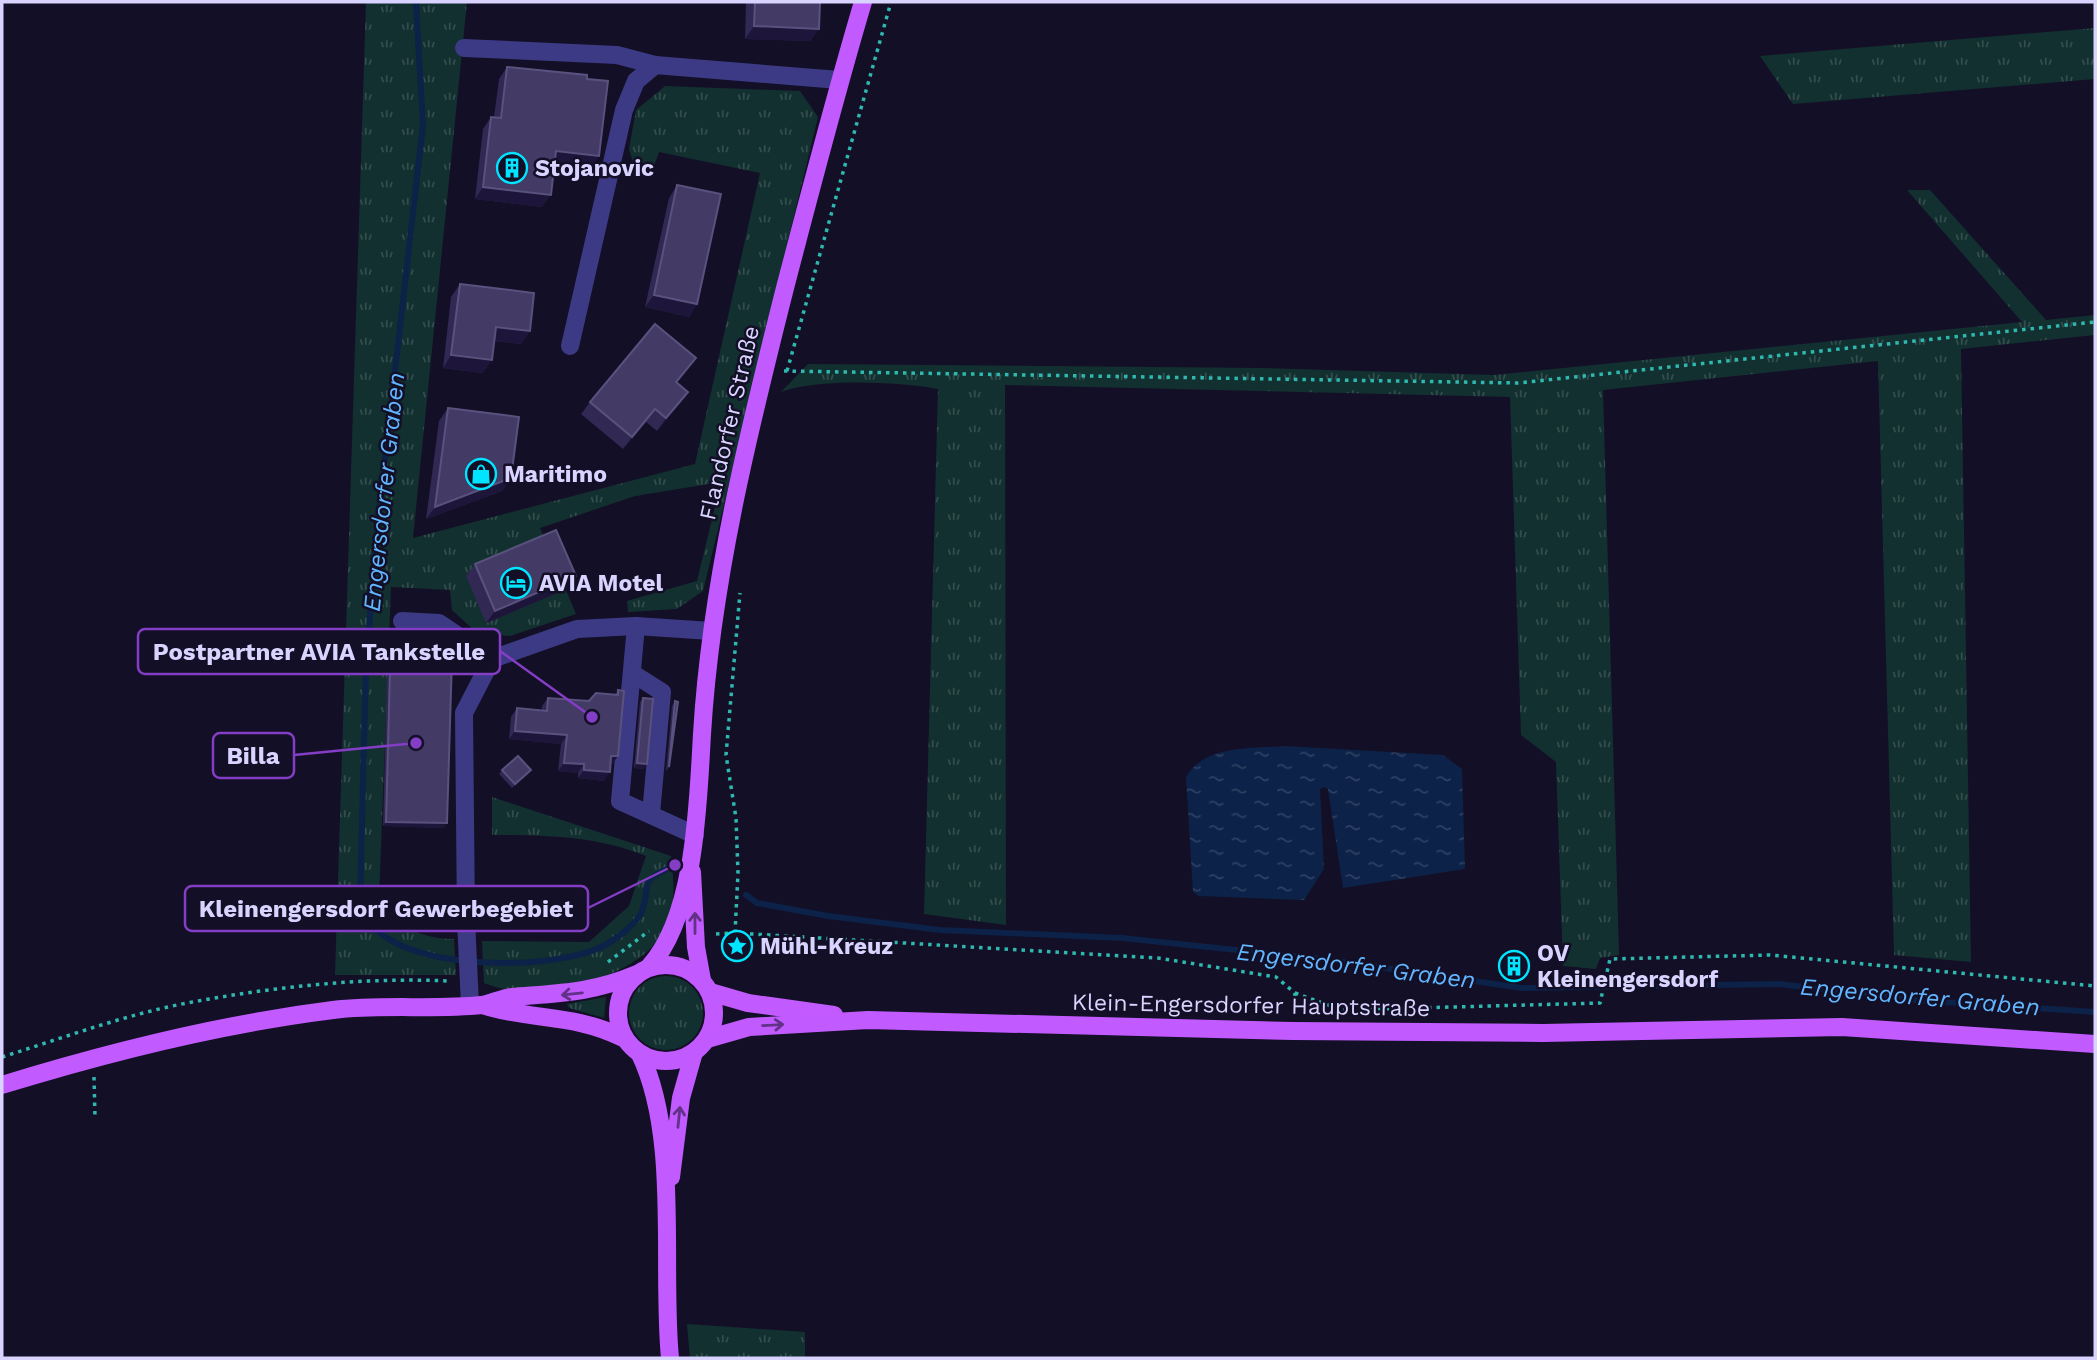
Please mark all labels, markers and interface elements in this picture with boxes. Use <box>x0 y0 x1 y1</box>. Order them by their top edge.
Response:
building icon: Stojanovic <box>495 151 529 185</box>
place label: Stojanovic <box>535 155 654 182</box>
street label: Flandorfer Straße <box>694 323 765 523</box>
water label: Engersdorfer Graben <box>358 371 410 613</box>
shop icon: Maritimo <box>464 457 498 491</box>
place label: Maritimo <box>504 461 607 488</box>
hotel icon: AVIA Motel <box>499 566 533 600</box>
place label: AVIA Motel <box>539 570 663 597</box>
callout: Postpartner AVIA Tankstelle <box>138 629 500 674</box>
text: Postpartner AVIA Tankstelle <box>153 638 485 666</box>
callout: Billa <box>213 733 294 778</box>
text: Billa <box>226 742 280 770</box>
callout: Kleinengersdorf Gewerbegebiet <box>185 886 588 931</box>
text: Kleinengersdorf Gewerbegebiet <box>199 895 574 923</box>
one-way arrow <box>688 911 702 934</box>
place icon: Mühl-Kreuz <box>720 929 754 963</box>
place label: Mühl-Kreuz <box>760 933 893 960</box>
water label: Engersdorfer Graben <box>1235 937 1477 995</box>
place label: OV Kleinengersdorf <box>1537 940 1719 993</box>
building icon: OV Kleinengersdorf <box>1497 949 1531 983</box>
water label: Engersdorfer Graben <box>1799 973 2041 1021</box>
one-way arrow <box>561 987 583 1000</box>
street label: Klein-Engersdorfer Hauptstraße <box>1072 989 1430 1022</box>
one-way arrow <box>762 1019 785 1032</box>
one-way arrow <box>672 1106 685 1128</box>

